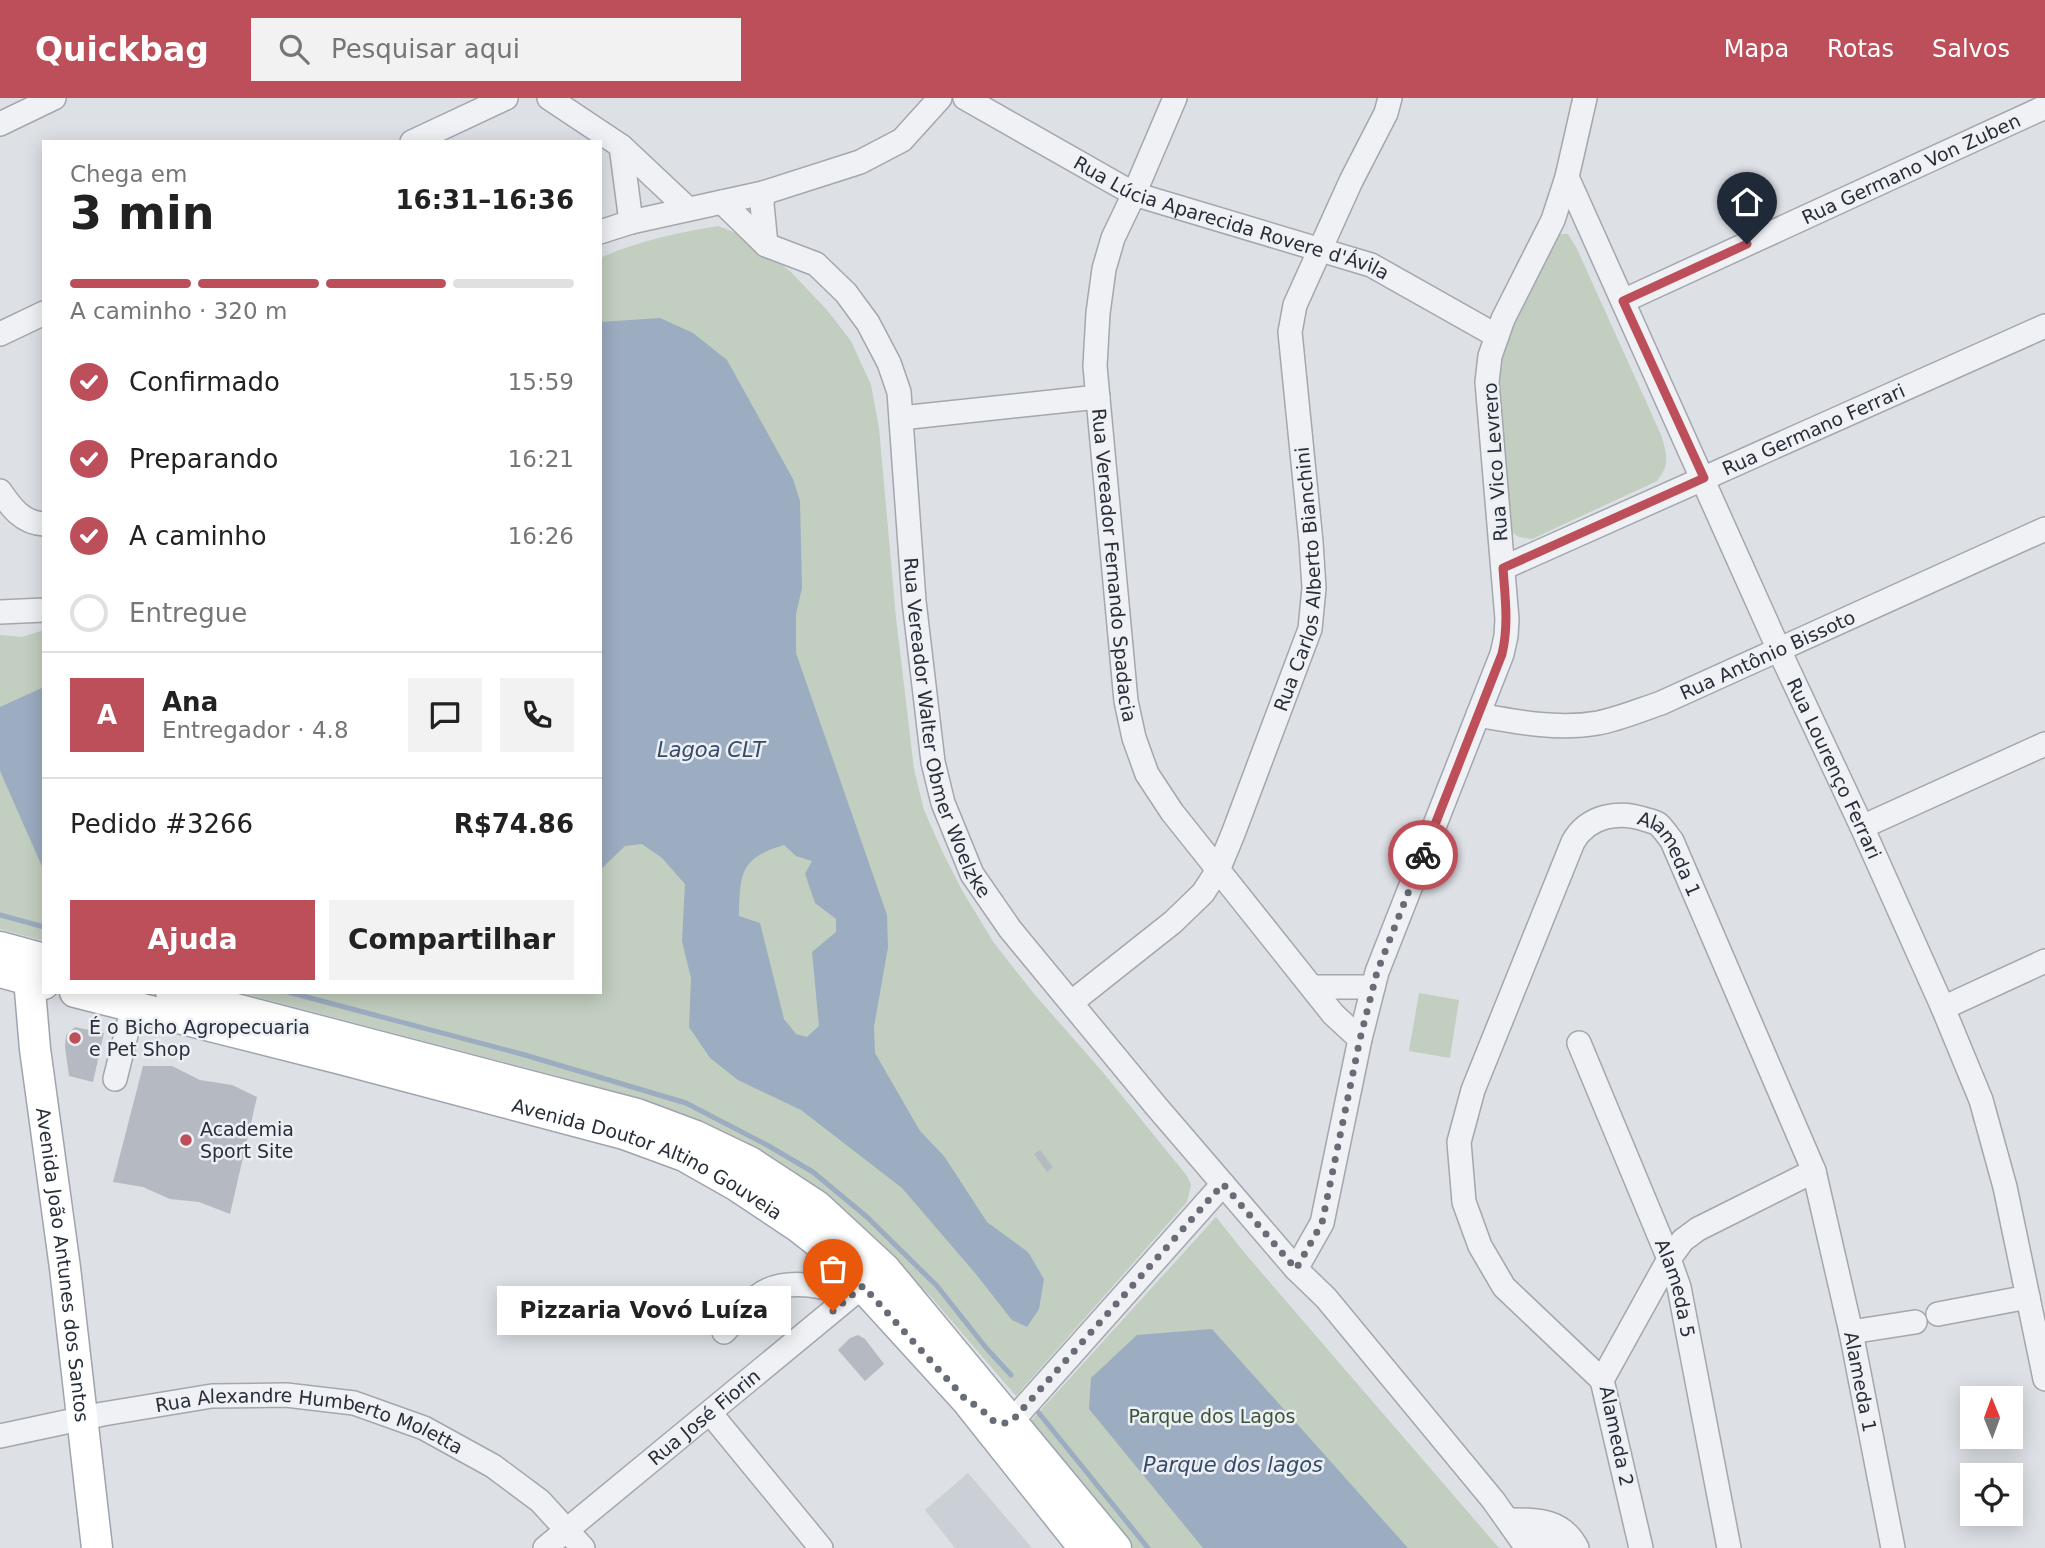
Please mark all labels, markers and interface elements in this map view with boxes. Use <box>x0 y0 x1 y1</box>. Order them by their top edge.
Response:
search box <box>251 18 741 81</box>
text: Quickbag <box>35 30 209 69</box>
icon: search <box>275 30 313 68</box>
text: Pesquisar aqui <box>331 34 520 64</box>
text: Mapa <box>1724 35 1789 63</box>
text: Rotas <box>1827 35 1894 63</box>
text: Salvos <box>1932 35 2010 63</box>
street label: Rua Germano Von Zuben <box>1798 109 2024 228</box>
street label: Rua Lúcia Aparecida Rovere d'Ávila <box>1070 151 1393 284</box>
text: Chega em <box>70 161 187 187</box>
pin <box>1717 172 1777 244</box>
icon: home <box>1728 183 1766 221</box>
text: 16:31–16:36 <box>395 185 574 215</box>
text: 3 min <box>70 186 214 240</box>
text: A caminho · 320 m <box>70 298 287 324</box>
icon: check <box>70 363 108 401</box>
text: Confirmado <box>129 367 280 397</box>
text: 15:59 <box>508 369 574 395</box>
street label: Rua Germano Ferrari <box>1719 379 1908 480</box>
street label: Rua Vico Levrero <box>1478 382 1512 542</box>
street label: Rua Vereador Fernando Spadacia <box>1088 407 1141 724</box>
icon: check <box>70 440 108 478</box>
text: Preparando <box>129 444 278 474</box>
text: 16:21 <box>508 446 574 472</box>
street label: Rua Carlos Alberto Bianchini <box>1269 446 1325 714</box>
icon: check <box>70 517 108 555</box>
text: A caminho <box>129 521 267 551</box>
text: 16:26 <box>508 523 574 549</box>
street label: Rua Vereador Walter Obmer Woelzke <box>900 557 996 902</box>
text: Entregue <box>129 598 247 628</box>
street label: Rua Antônio Bissoto <box>1676 605 1859 704</box>
street label: Rua Lourenço Ferrari <box>1783 674 1886 862</box>
button: chat <box>408 678 482 752</box>
button: phone <box>500 678 574 752</box>
text: Ana <box>162 687 218 717</box>
text: A <box>97 700 117 730</box>
text: Entregador · 4.8 <box>162 717 349 743</box>
water label: Lagoa CLT <box>657 738 767 762</box>
street label: Alameda 1 <box>1635 807 1705 900</box>
text: Pedido #3266 <box>70 809 253 839</box>
text: R$74.86 <box>454 809 574 839</box>
courier <box>1388 820 1458 890</box>
icon: bike <box>1404 836 1442 874</box>
button: Ajuda <box>70 900 315 980</box>
button: Compartilhar <box>329 900 574 980</box>
place label: É o Bicho Agropecuaria e Pet Shop <box>89 1016 310 1060</box>
marker: É o Bicho Agropecuaria e Pet Shop <box>67 1030 83 1046</box>
street label: Avenida Doutor Altino Gouveia <box>510 1094 787 1224</box>
street label: Avenida João Antunes dos Santos <box>32 1106 94 1423</box>
place label: Academia Sport Site <box>200 1118 294 1162</box>
marker: Academia Sport Site <box>178 1132 194 1148</box>
street label: Alameda 5 <box>1651 1235 1699 1339</box>
pin <box>803 1239 863 1311</box>
icon: bag <box>814 1250 852 1288</box>
callout: Pizzaria Vovó Luíza <box>497 1286 791 1336</box>
text: Pizzaria Vovó Luíza <box>520 1297 768 1323</box>
street label: Alameda 1 <box>1840 1330 1881 1434</box>
street label: Rua José Fiorin <box>643 1364 764 1470</box>
street label: Rua Alexandre Humberto Moletta <box>154 1383 467 1458</box>
street label: Alameda 2 <box>1596 1384 1638 1488</box>
north arrow <box>1960 1386 2023 1449</box>
map controls <box>1960 1386 2023 1526</box>
park label: Parque dos Lagos <box>1129 1405 1296 1427</box>
water label: Parque dos lagos <box>1143 1453 1323 1477</box>
button: locate <box>1960 1463 2023 1526</box>

